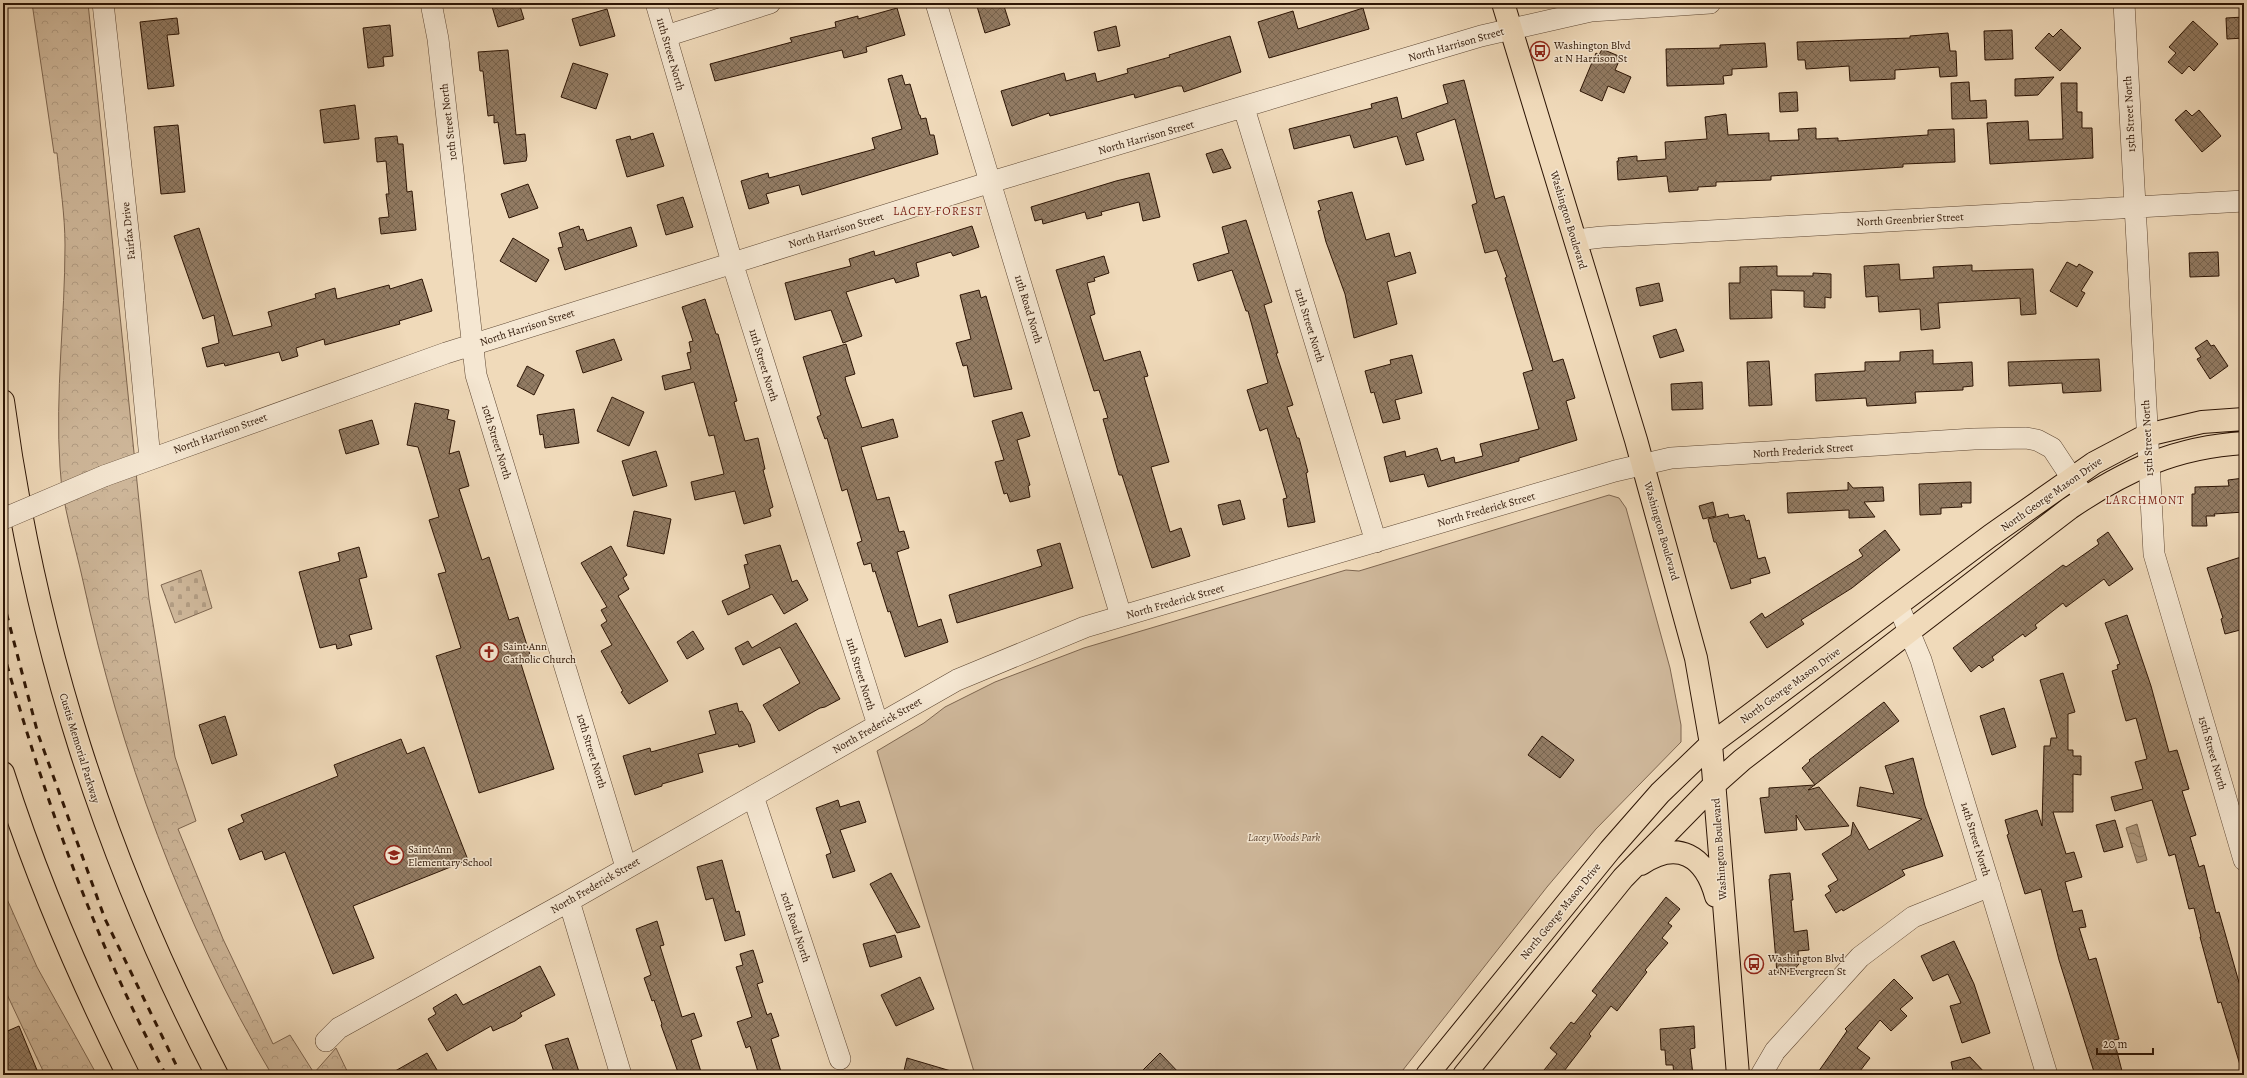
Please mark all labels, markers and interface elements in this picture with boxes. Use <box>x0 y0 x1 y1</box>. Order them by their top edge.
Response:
street label: 11th Street North <box>653 16 688 93</box>
street label: North Harrison Street <box>1407 24 1506 65</box>
place label: Washington Blvd at N Harrison St <box>1553 38 1631 66</box>
bus stop icon: Washington Blvd at N Harrison St <box>1529 40 1551 62</box>
street label: 15th Street North <box>2120 75 2139 152</box>
street label: 10th Street North <box>436 82 461 161</box>
street label: North Harrison Street <box>1097 117 1196 158</box>
street label: Washington Boulevard <box>1546 168 1591 271</box>
street label: Fairfax Drive <box>118 201 139 261</box>
district label: LACEY FOREST <box>893 203 983 219</box>
street label: North Harrison Street <box>787 209 886 252</box>
street label: North Greenbrier Street <box>1856 209 1964 230</box>
street label: 11th Road North <box>1011 273 1046 345</box>
street label: 12th Street North <box>1291 286 1328 364</box>
street label: North Harrison Street <box>478 305 577 350</box>
street label: 11th Street North <box>745 327 782 403</box>
street label: 15th Street North <box>2138 399 2157 476</box>
street label: 10th Street North <box>478 403 515 481</box>
street label: North Harrison Street <box>171 409 270 457</box>
street label: North Frederick Street <box>1752 439 1854 462</box>
street label: North George Mason Drive <box>1998 454 2105 535</box>
street label: Washington Boulevard <box>1640 479 1683 582</box>
street label: North Frederick Street <box>1436 488 1537 531</box>
district label: LARCHMONT <box>2105 492 2185 508</box>
street label: North Frederick Street <box>1125 580 1226 623</box>
street label: 11th Street North <box>842 636 879 712</box>
place label: Saint Ann Catholic Church <box>503 639 576 667</box>
church icon: Saint Ann Catholic Church <box>478 641 500 663</box>
street label: North George Mason Drive <box>1737 644 1844 727</box>
street label: Custis Memorial Parkway <box>56 691 103 805</box>
street label: North Frederick Street <box>830 694 925 757</box>
street label: 10th Street North <box>573 712 610 790</box>
street label: 15th Street North <box>2195 714 2230 792</box>
street label: Washington Boulevard <box>1708 797 1731 901</box>
street label: 14th Street North <box>1957 800 1994 878</box>
park label: Lacey Woods Park <box>1248 830 1320 845</box>
place label: Saint Ann Elementary School <box>408 842 493 870</box>
school or university icon: Saint Ann Elementary School <box>383 844 405 866</box>
street label: North Frederick Street <box>548 854 643 917</box>
street label: North George Mason Drive <box>1517 860 1604 963</box>
street label: 10th Road North <box>777 890 814 964</box>
place label: Washington Blvd at N Evergreen St <box>1767 951 1847 979</box>
bus stop icon: Washington Blvd at N Evergreen St <box>1743 953 1765 975</box>
scale bar <box>2097 1030 2153 1056</box>
text: 20 m <box>2103 1036 2127 1052</box>

